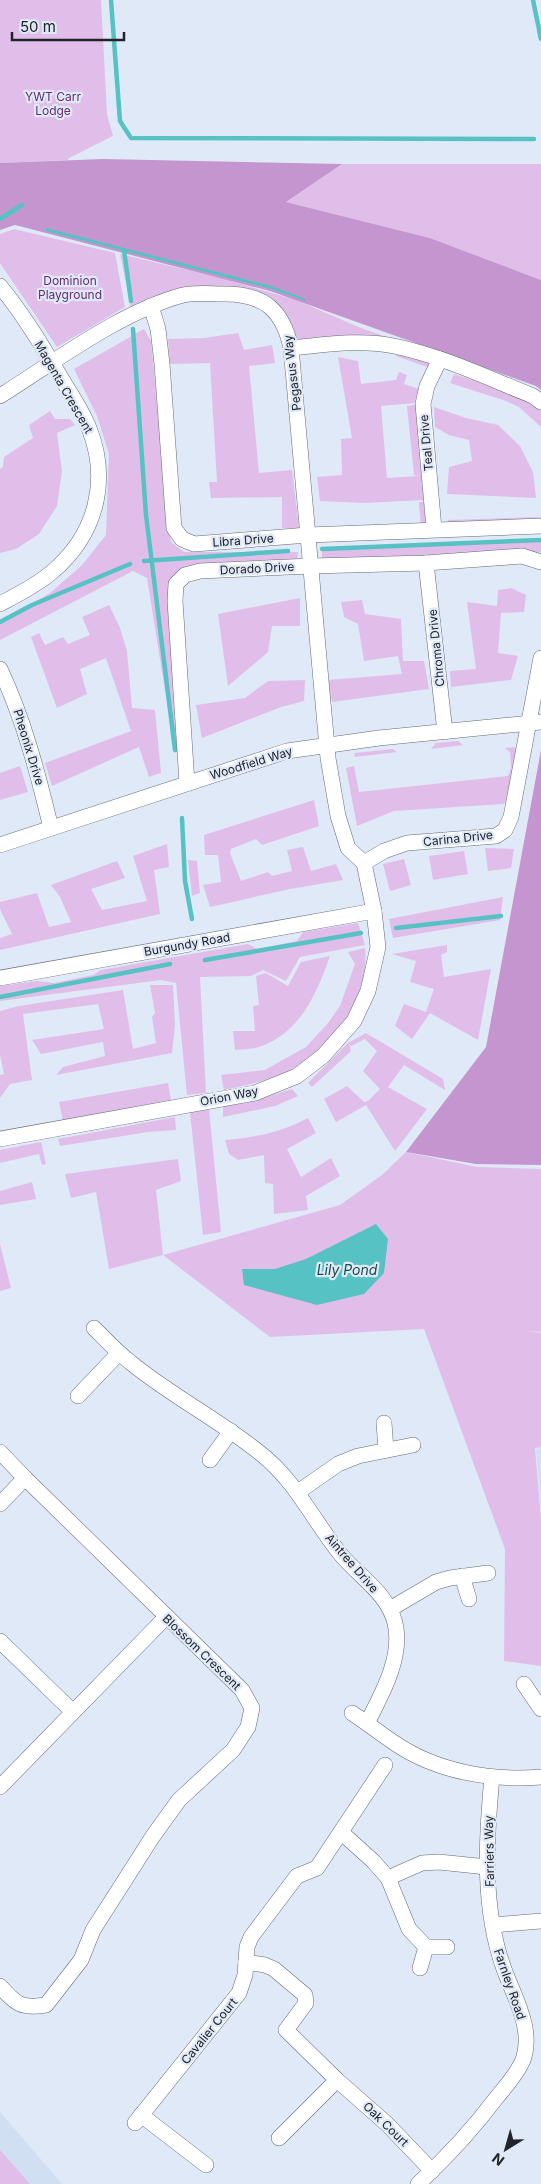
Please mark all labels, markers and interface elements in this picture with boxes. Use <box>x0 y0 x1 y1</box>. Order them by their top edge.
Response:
scale bar <box>12 10 125 42</box>
text: 50 m <box>20 17 56 36</box>
park label: YWT Carr Lodge <box>25 89 81 118</box>
park label: Dominion Playground <box>38 273 102 302</box>
street label: Pegasus Way <box>280 334 304 412</box>
street label: Magenta Crescent <box>31 338 97 436</box>
street label: Teal Drive <box>416 414 436 472</box>
street label: Libra Drive <box>212 530 274 550</box>
street label: Dorado Drive <box>219 559 295 577</box>
street label: Chroma Drive <box>424 609 448 687</box>
street label: Pheonix Drive <box>10 707 48 787</box>
street label: Woodfield Way <box>208 743 294 783</box>
street label: Carina Drive <box>422 827 494 849</box>
street label: Burgundy Road <box>143 929 231 959</box>
street label: Orion Way <box>199 1083 260 1109</box>
water label: Lily Pond <box>317 1261 378 1278</box>
street label: Aintree Drive <box>322 1530 382 1596</box>
street label: Blossom Crescent <box>160 1611 244 1693</box>
street label: Farriers Way <box>481 1815 497 1887</box>
street label: Farnley Road <box>491 1947 529 2021</box>
street label: Cavalier Court <box>178 1995 240 2067</box>
street label: Oak Court <box>360 2099 412 2149</box>
north arrow <box>481 2124 531 2174</box>
text: N <box>488 2150 507 2170</box>

